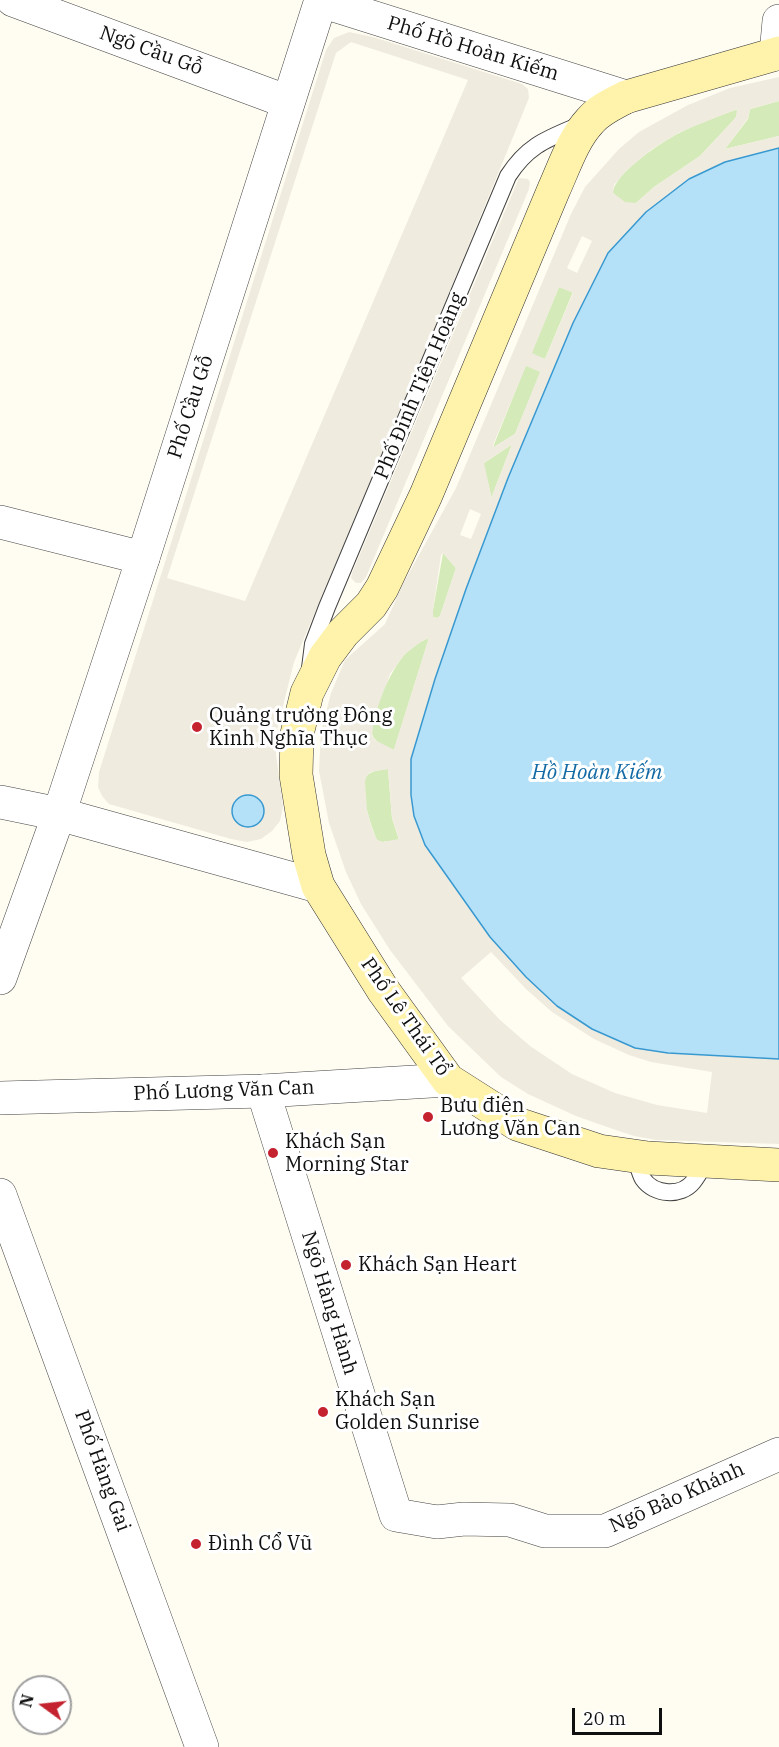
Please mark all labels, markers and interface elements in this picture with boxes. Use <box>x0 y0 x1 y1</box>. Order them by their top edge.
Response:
street label: Phố Hồ Hoàn Kiếm <box>384 11 562 87</box>
street label: Ngõ Cầu Gỗ <box>96 21 206 81</box>
street label: Phố Đinh Tiên Hoàng <box>370 289 470 483</box>
street label: Phố Cầu Gỗ <box>163 352 219 462</box>
place label: Quảng trường Đông Kinh Nghĩa Thục <box>209 704 392 751</box>
marker: Quảng trường Đông Kinh Nghĩa Thục <box>190 720 204 734</box>
water label: Hồ Hoàn Kiếm <box>532 760 662 786</box>
street label: Phố Lê Thái Tổ <box>355 953 455 1081</box>
street label: Phố Lương Văn Can <box>133 1076 315 1106</box>
place label: Bưu điện Lương Văn Can <box>440 1094 580 1141</box>
marker: Bưu điện Lương Văn Can <box>421 1110 435 1124</box>
place label: Khách Sạn Morning Star <box>285 1130 409 1177</box>
marker: Khách Sạn Morning Star <box>266 1146 280 1160</box>
street label: Ngõ Hàng Hành <box>296 1228 362 1378</box>
place label: Khách Sạn Heart <box>358 1253 517 1277</box>
marker: Khách Sạn Heart <box>339 1258 353 1272</box>
place label: Khách Sạn Golden Sunrise <box>335 1388 480 1435</box>
marker: Khách Sạn Golden Sunrise <box>316 1405 330 1419</box>
street label: Phố Hàng Gai <box>69 1407 135 1535</box>
street label: Ngõ Bảo Khánh <box>606 1458 748 1538</box>
place label: Đình Cổ Vũ <box>208 1532 312 1556</box>
marker: Đình Cổ Vũ <box>189 1537 203 1551</box>
north arrow <box>12 1675 72 1735</box>
text: N <box>15 1692 38 1710</box>
scale bar <box>575 1696 665 1734</box>
text: 20 m <box>583 1707 626 1730</box>

